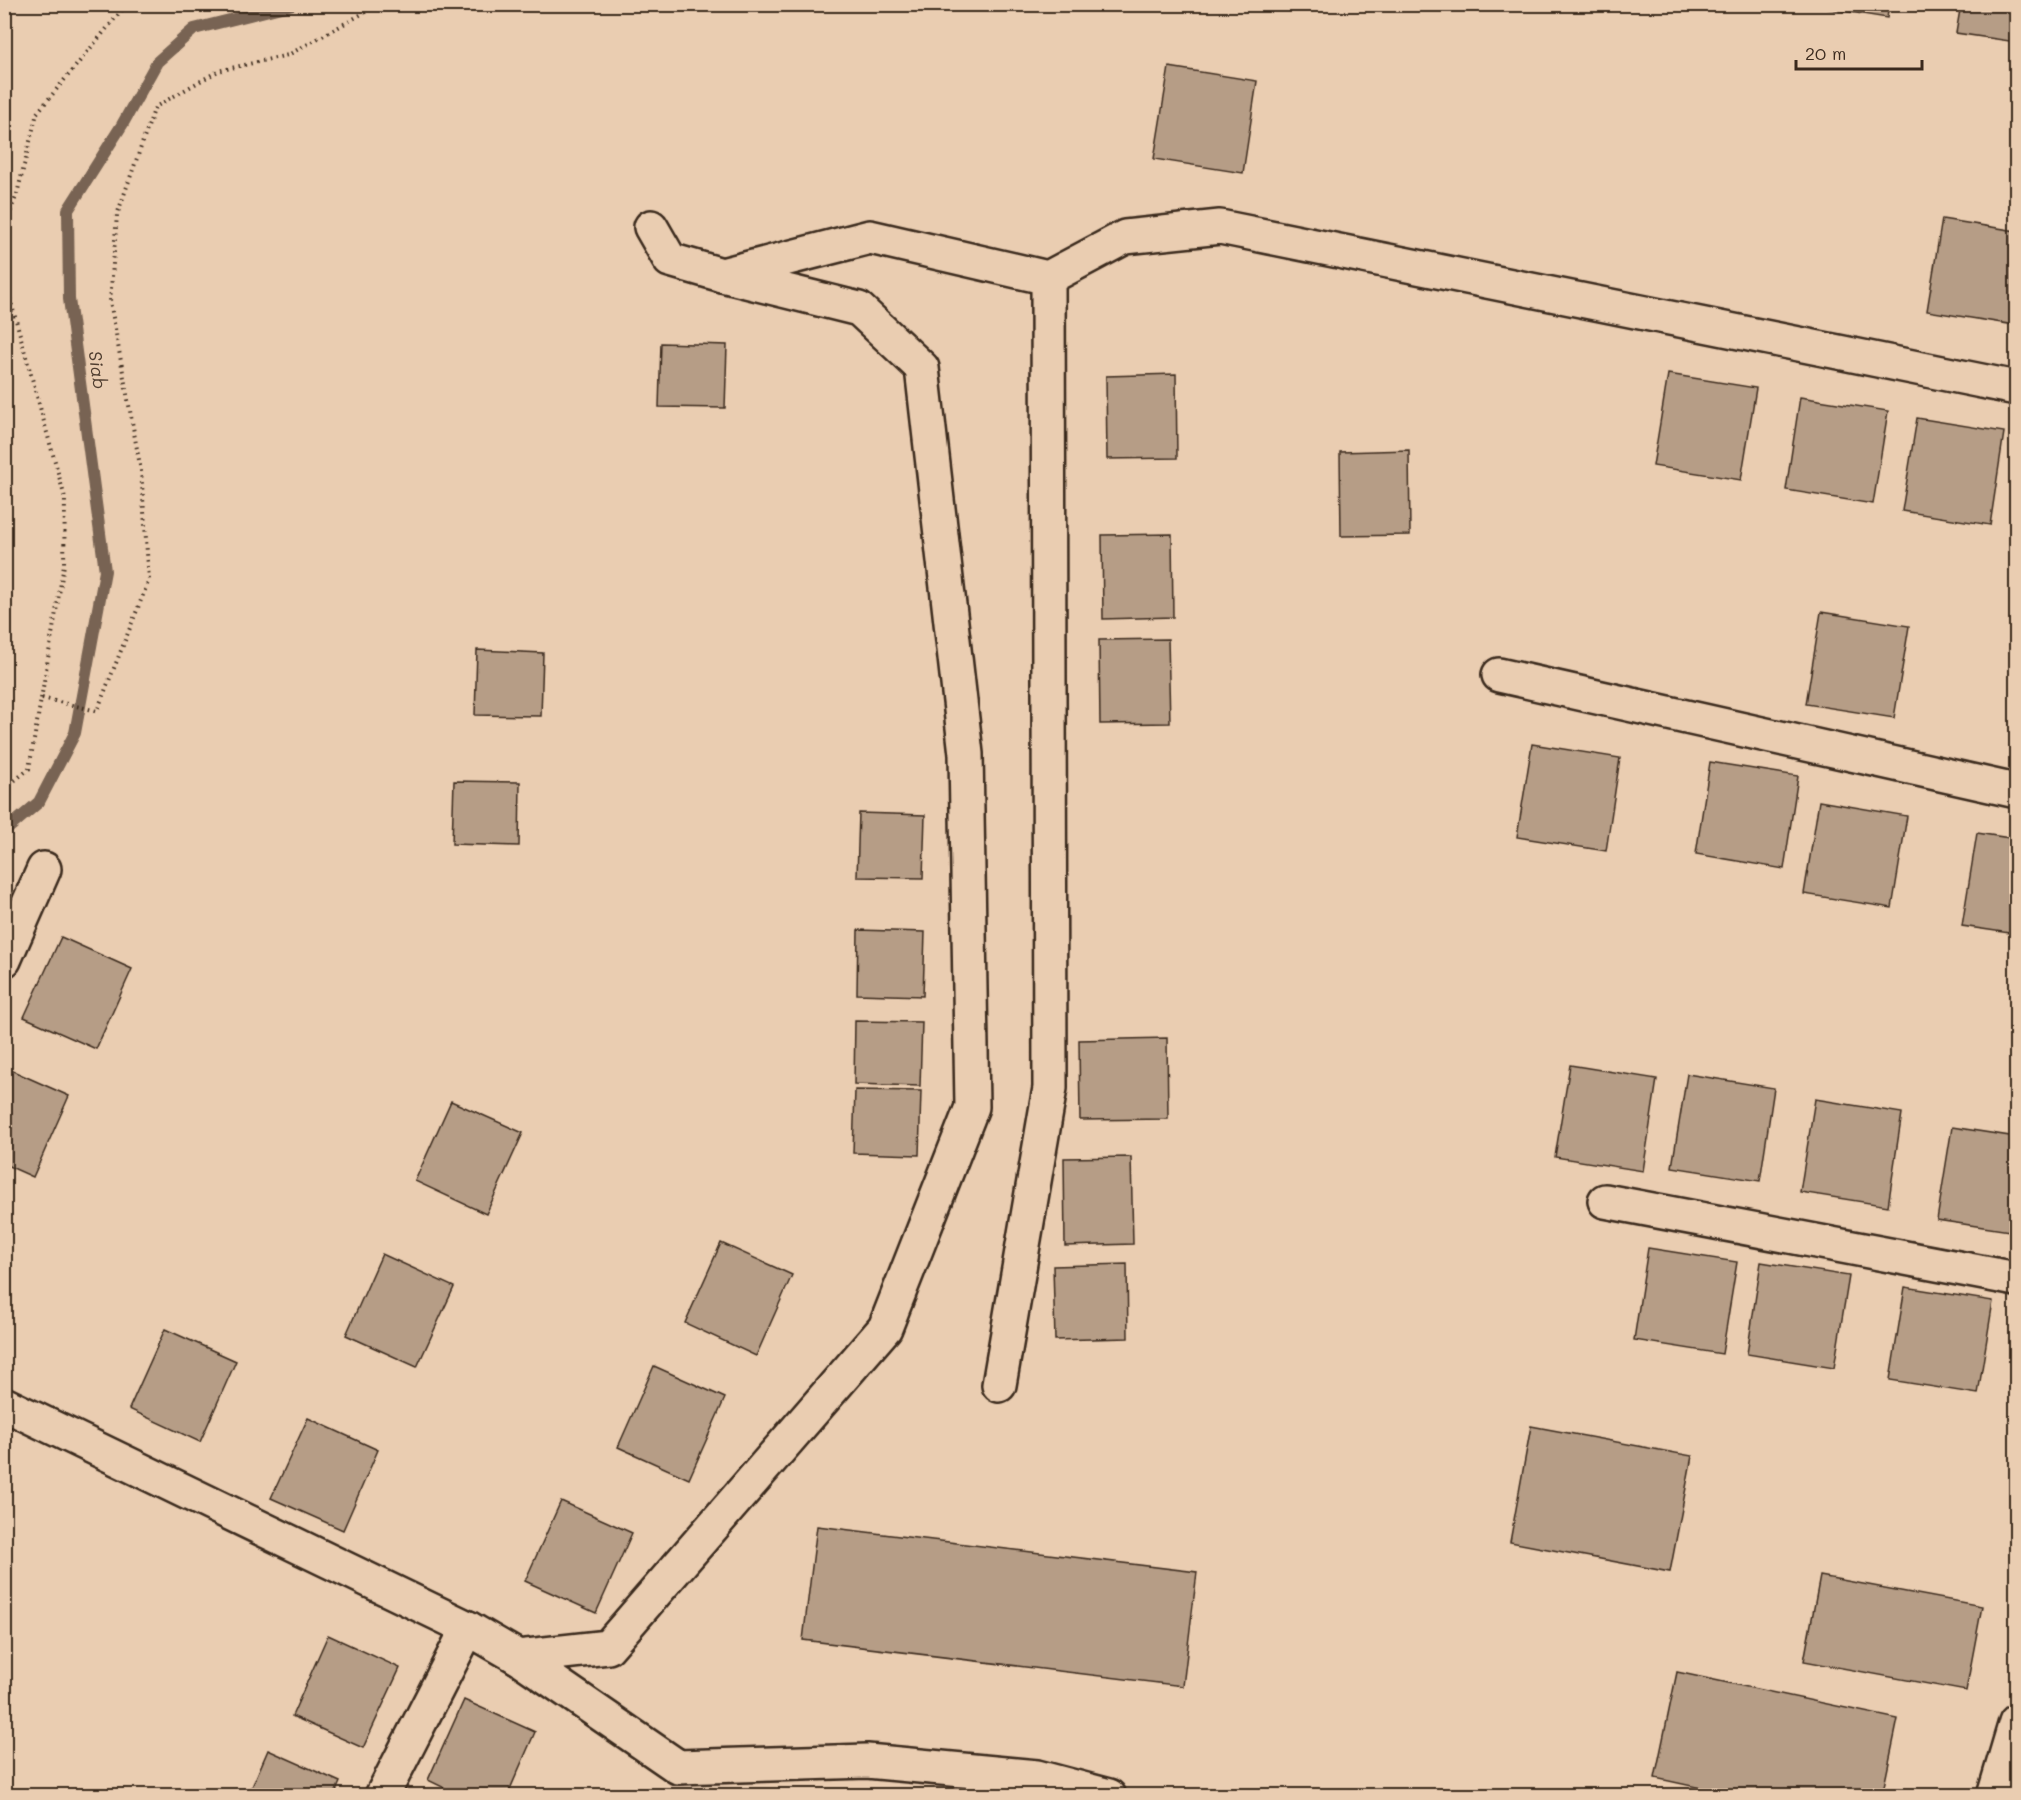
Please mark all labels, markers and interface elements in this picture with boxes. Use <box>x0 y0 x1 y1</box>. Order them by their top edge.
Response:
scale bar <box>1796 33 1922 71</box>
text: 20 m <box>1805 41 1846 65</box>
water label: Siab <box>83 349 113 391</box>

